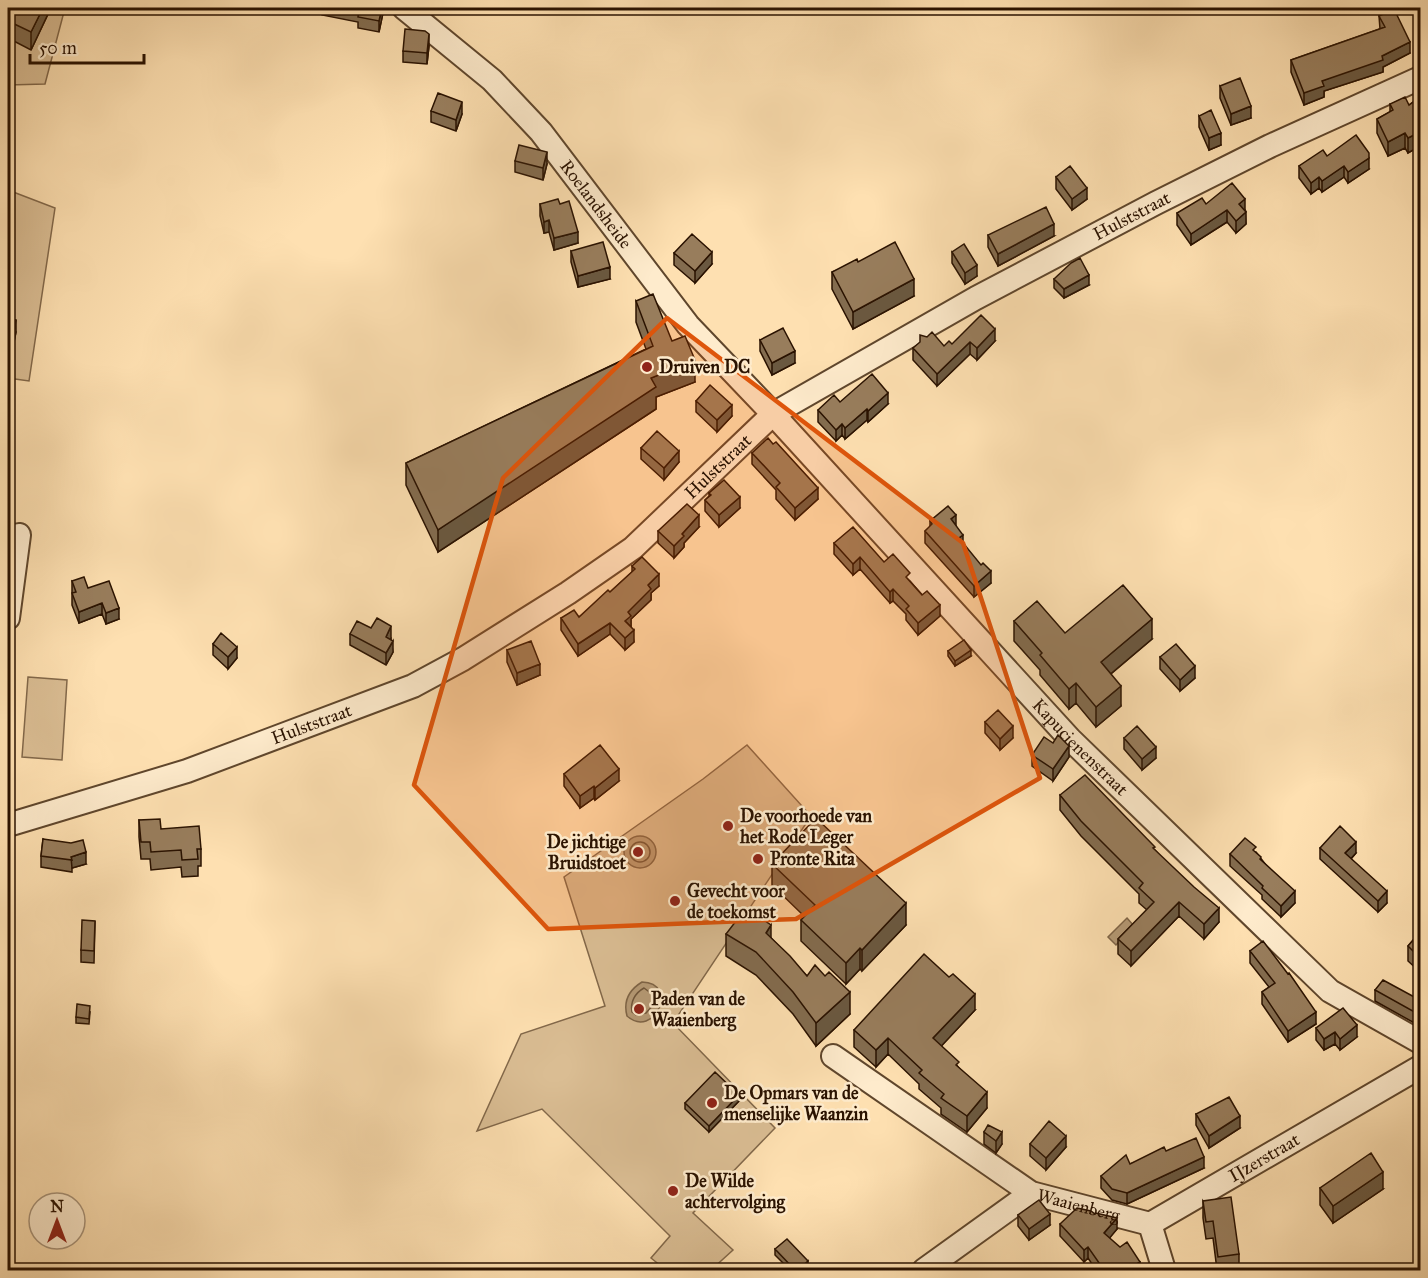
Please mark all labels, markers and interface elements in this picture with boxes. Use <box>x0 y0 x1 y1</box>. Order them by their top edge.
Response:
scale bar <box>30 27 144 65</box>
text: 50 m <box>39 37 77 59</box>
street label: Roelandsheide <box>555 155 637 253</box>
street label: Hulststraat <box>1089 186 1175 245</box>
place label: Druiven DC <box>659 356 750 378</box>
marker: Druiven DC <box>640 360 654 374</box>
street label: Hulststraat <box>680 429 756 504</box>
street label: Kapucienenstraat <box>1028 694 1133 801</box>
street label: Hulststraat <box>268 699 355 749</box>
place label: De voorhoede van het Rode Leger <box>739 805 872 849</box>
marker: De voorhoede van het Rode Leger <box>721 819 735 833</box>
place label: De jichtige Bruidstoet <box>546 831 627 874</box>
marker: De jichtige Bruidstoet <box>631 845 645 859</box>
place label: Pronte Rita <box>770 848 855 870</box>
marker: Pronte Rita <box>751 852 765 866</box>
place label: Gevecht voor de toekomst <box>687 880 786 923</box>
marker: Gevecht voor de toekomst <box>668 894 682 908</box>
place label: Paden van de Waaienberg <box>651 988 746 1032</box>
marker: Paden van de Waaienberg <box>632 1002 646 1016</box>
place label: De Opmars van de menselijke Waanzin <box>723 1082 869 1126</box>
marker: De Opmars van de menselijke Waanzin <box>705 1096 719 1110</box>
street label: IJzerstraat <box>1225 1128 1304 1187</box>
place label: De Wilde achtervolging <box>685 1170 786 1214</box>
marker: De Wilde achtervolging <box>666 1184 680 1198</box>
street label: Waaienberg <box>1035 1184 1123 1228</box>
north arrow <box>27 1191 87 1251</box>
text: N <box>50 1197 64 1216</box>

